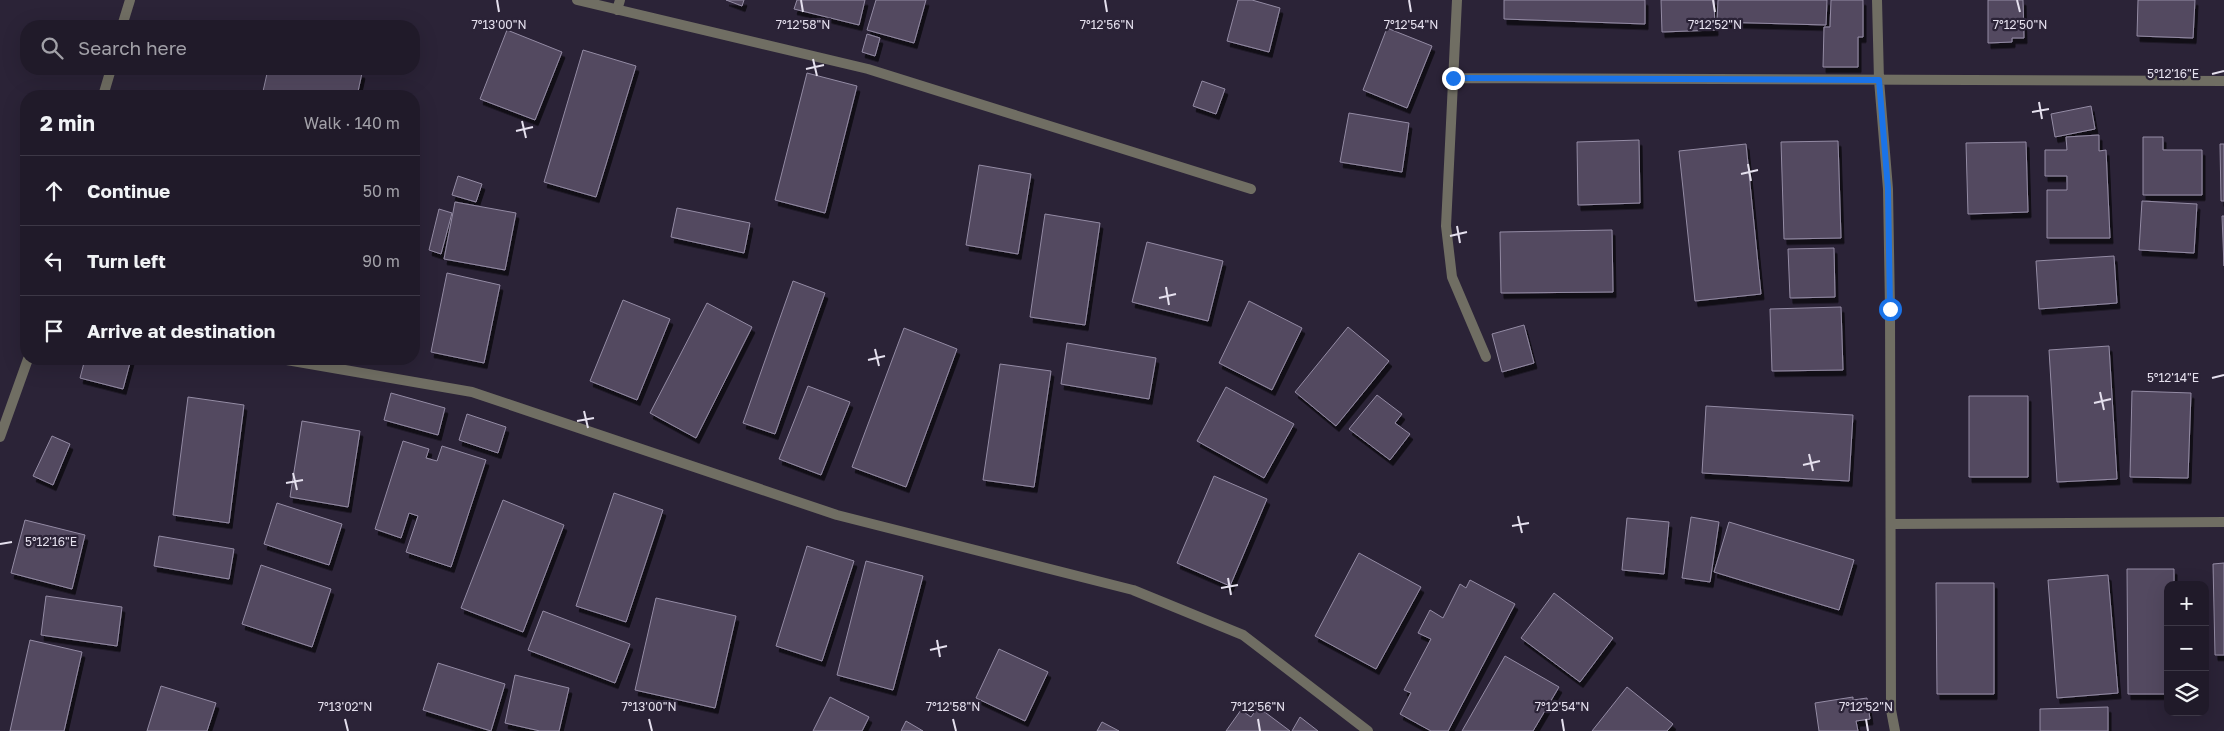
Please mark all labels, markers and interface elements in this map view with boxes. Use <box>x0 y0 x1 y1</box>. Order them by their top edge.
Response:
text: 7°13'00"N <box>471 17 527 32</box>
text: 7°12'58"N <box>776 17 830 32</box>
text: 7°12'56"N <box>1080 17 1134 32</box>
text: 7°12'54"N <box>1384 17 1438 32</box>
text: 7°12'52"N <box>1688 17 1742 32</box>
text: 7°12'50"N <box>1993 17 2047 32</box>
search box <box>20 20 420 75</box>
icon: search <box>38 34 66 62</box>
text: Search here <box>78 36 187 59</box>
text: 5°12'16"E <box>2147 66 2199 81</box>
route end <box>1442 67 1465 90</box>
text: 2 min <box>40 110 95 136</box>
text: Walk · 140 m <box>304 113 400 133</box>
icon: ahead <box>40 177 68 205</box>
text: Continue <box>87 179 170 202</box>
text: 50 m <box>363 181 400 201</box>
icon: left <box>40 247 68 275</box>
text: Turn left <box>87 249 166 272</box>
text: 90 m <box>362 251 400 271</box>
route start <box>1879 298 1902 321</box>
icon: arrive <box>40 317 68 345</box>
text: Arrive at destination <box>87 319 275 342</box>
text: 5°12'14"E <box>2147 370 2199 385</box>
text: 5°12'16"E <box>25 534 77 549</box>
map controls <box>2164 581 2209 716</box>
button: + <box>2164 581 2209 626</box>
button: − <box>2164 626 2209 671</box>
button: layers <box>2164 671 2209 716</box>
text: 7°13'02"N <box>318 699 372 714</box>
text: 7°13'00"N <box>621 699 677 714</box>
text: 7°12'58"N <box>926 699 980 714</box>
text: 7°12'56"N <box>1231 699 1285 714</box>
text: 7°12'54"N <box>1535 699 1589 714</box>
text: 7°12'52"N <box>1839 699 1893 714</box>

